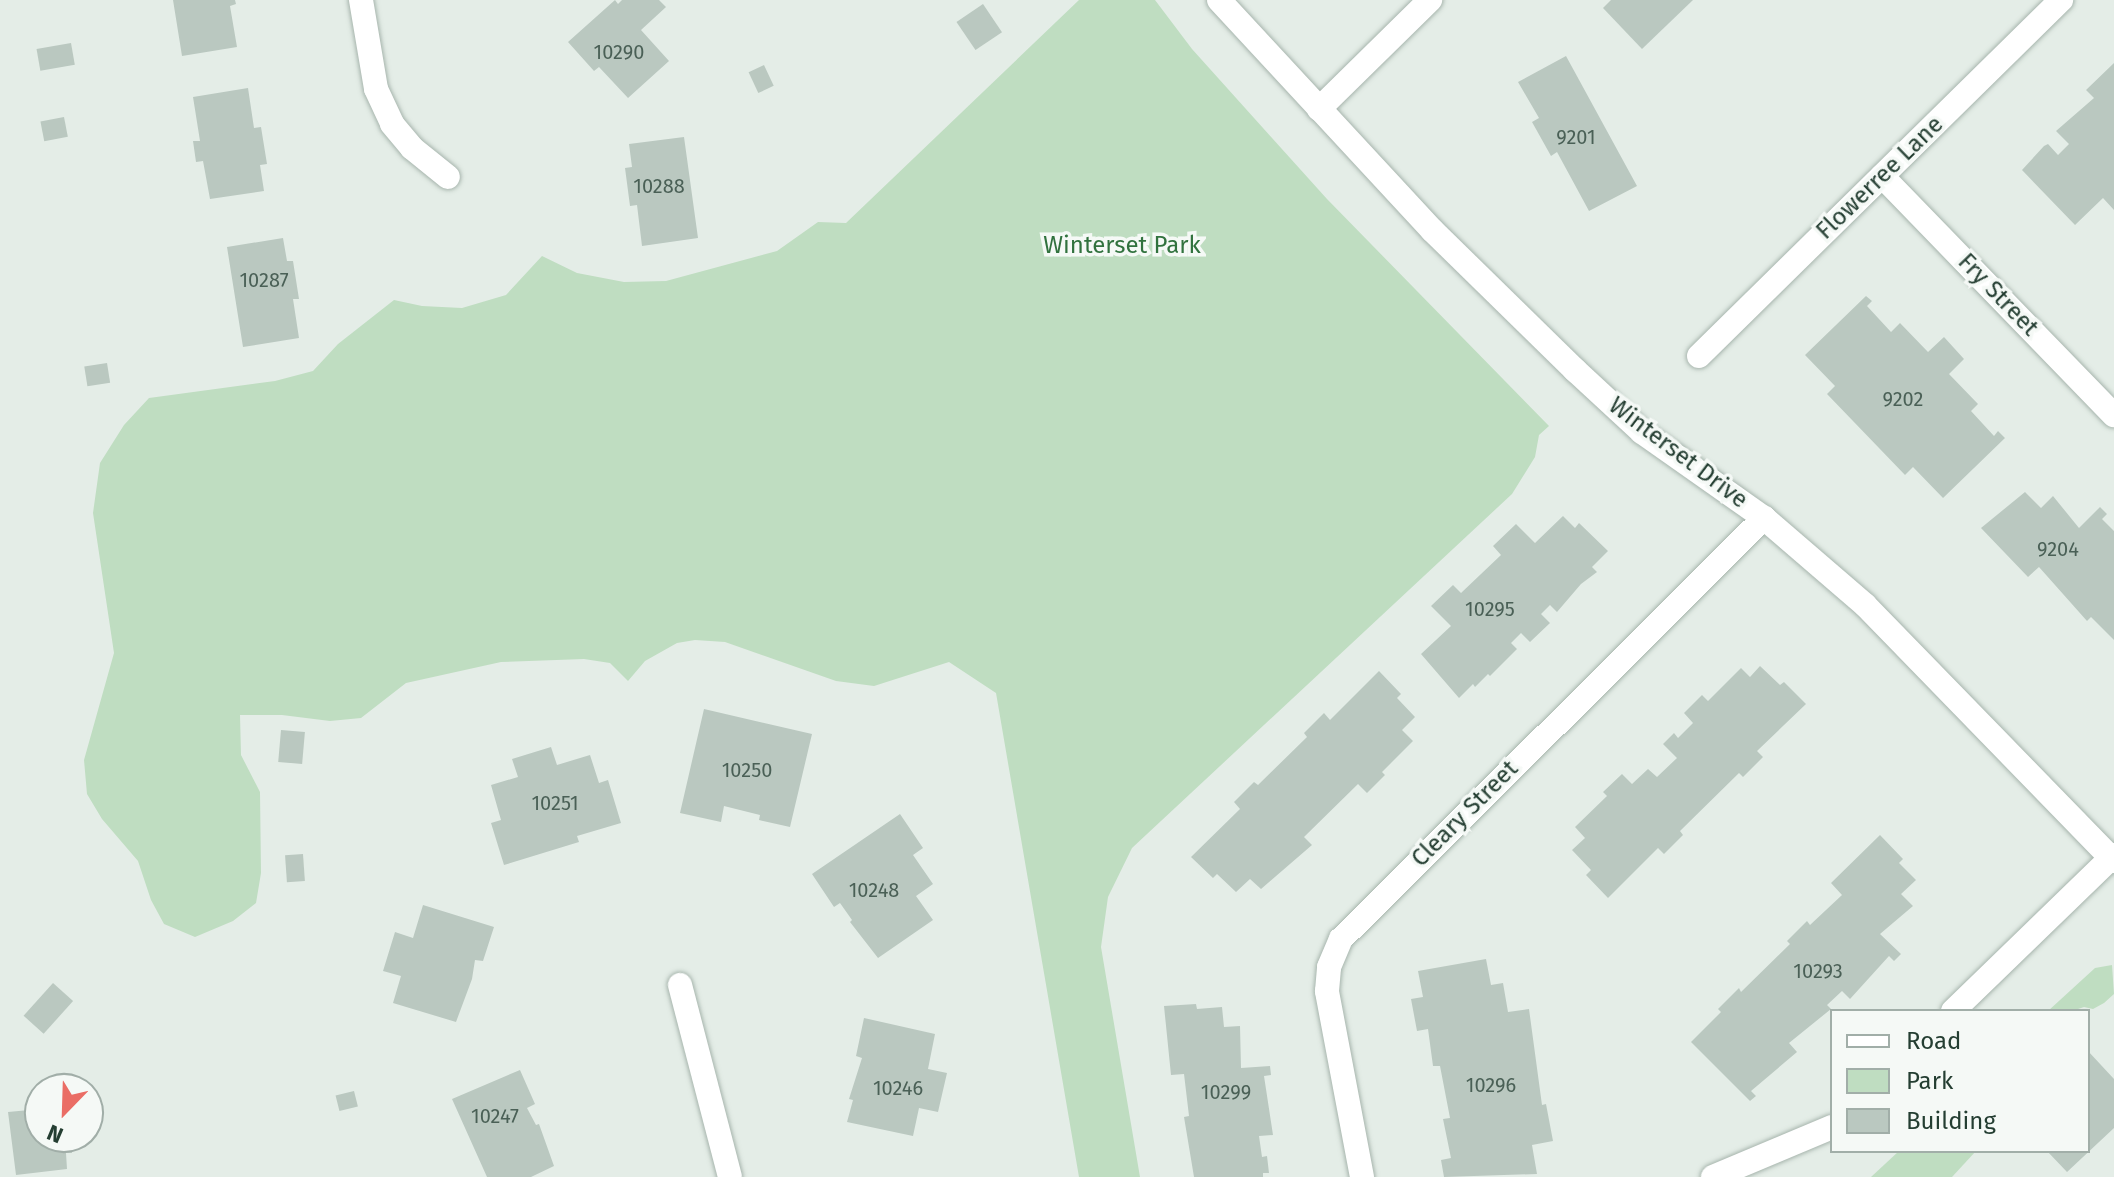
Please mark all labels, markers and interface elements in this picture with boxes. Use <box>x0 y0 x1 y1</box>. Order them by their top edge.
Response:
house number: 10290 <box>594 40 644 64</box>
street label: Flowerree Lane <box>1811 110 1949 246</box>
house number: 9201 <box>1556 125 1596 149</box>
house number: 10288 <box>633 174 685 198</box>
park label: Winterset Park <box>1043 232 1201 260</box>
street label: Fry Street <box>1952 248 2044 342</box>
house number: 10287 <box>239 268 289 292</box>
house number: 9202 <box>1883 387 1923 411</box>
street label: Winterset Drive <box>1603 391 1753 515</box>
house number: 9204 <box>2037 537 2079 561</box>
house number: 10295 <box>1465 597 1515 621</box>
street label: Cleary Street <box>1406 755 1524 873</box>
house number: 10250 <box>722 758 772 782</box>
house number: 10251 <box>531 791 579 815</box>
house number: 10248 <box>849 878 899 902</box>
house number: 10293 <box>1793 959 1843 983</box>
legend <box>1830 1009 2090 1153</box>
text: Road <box>1906 1027 1961 1055</box>
text: Park <box>1906 1067 1953 1095</box>
north arrow <box>24 1073 104 1153</box>
house number: 10296 <box>1466 1073 1516 1097</box>
house number: 10246 <box>873 1076 923 1100</box>
house number: 10299 <box>1201 1080 1251 1104</box>
house number: 10247 <box>471 1104 519 1128</box>
text: Building <box>1906 1107 1996 1135</box>
text: N <box>43 1118 67 1149</box>

